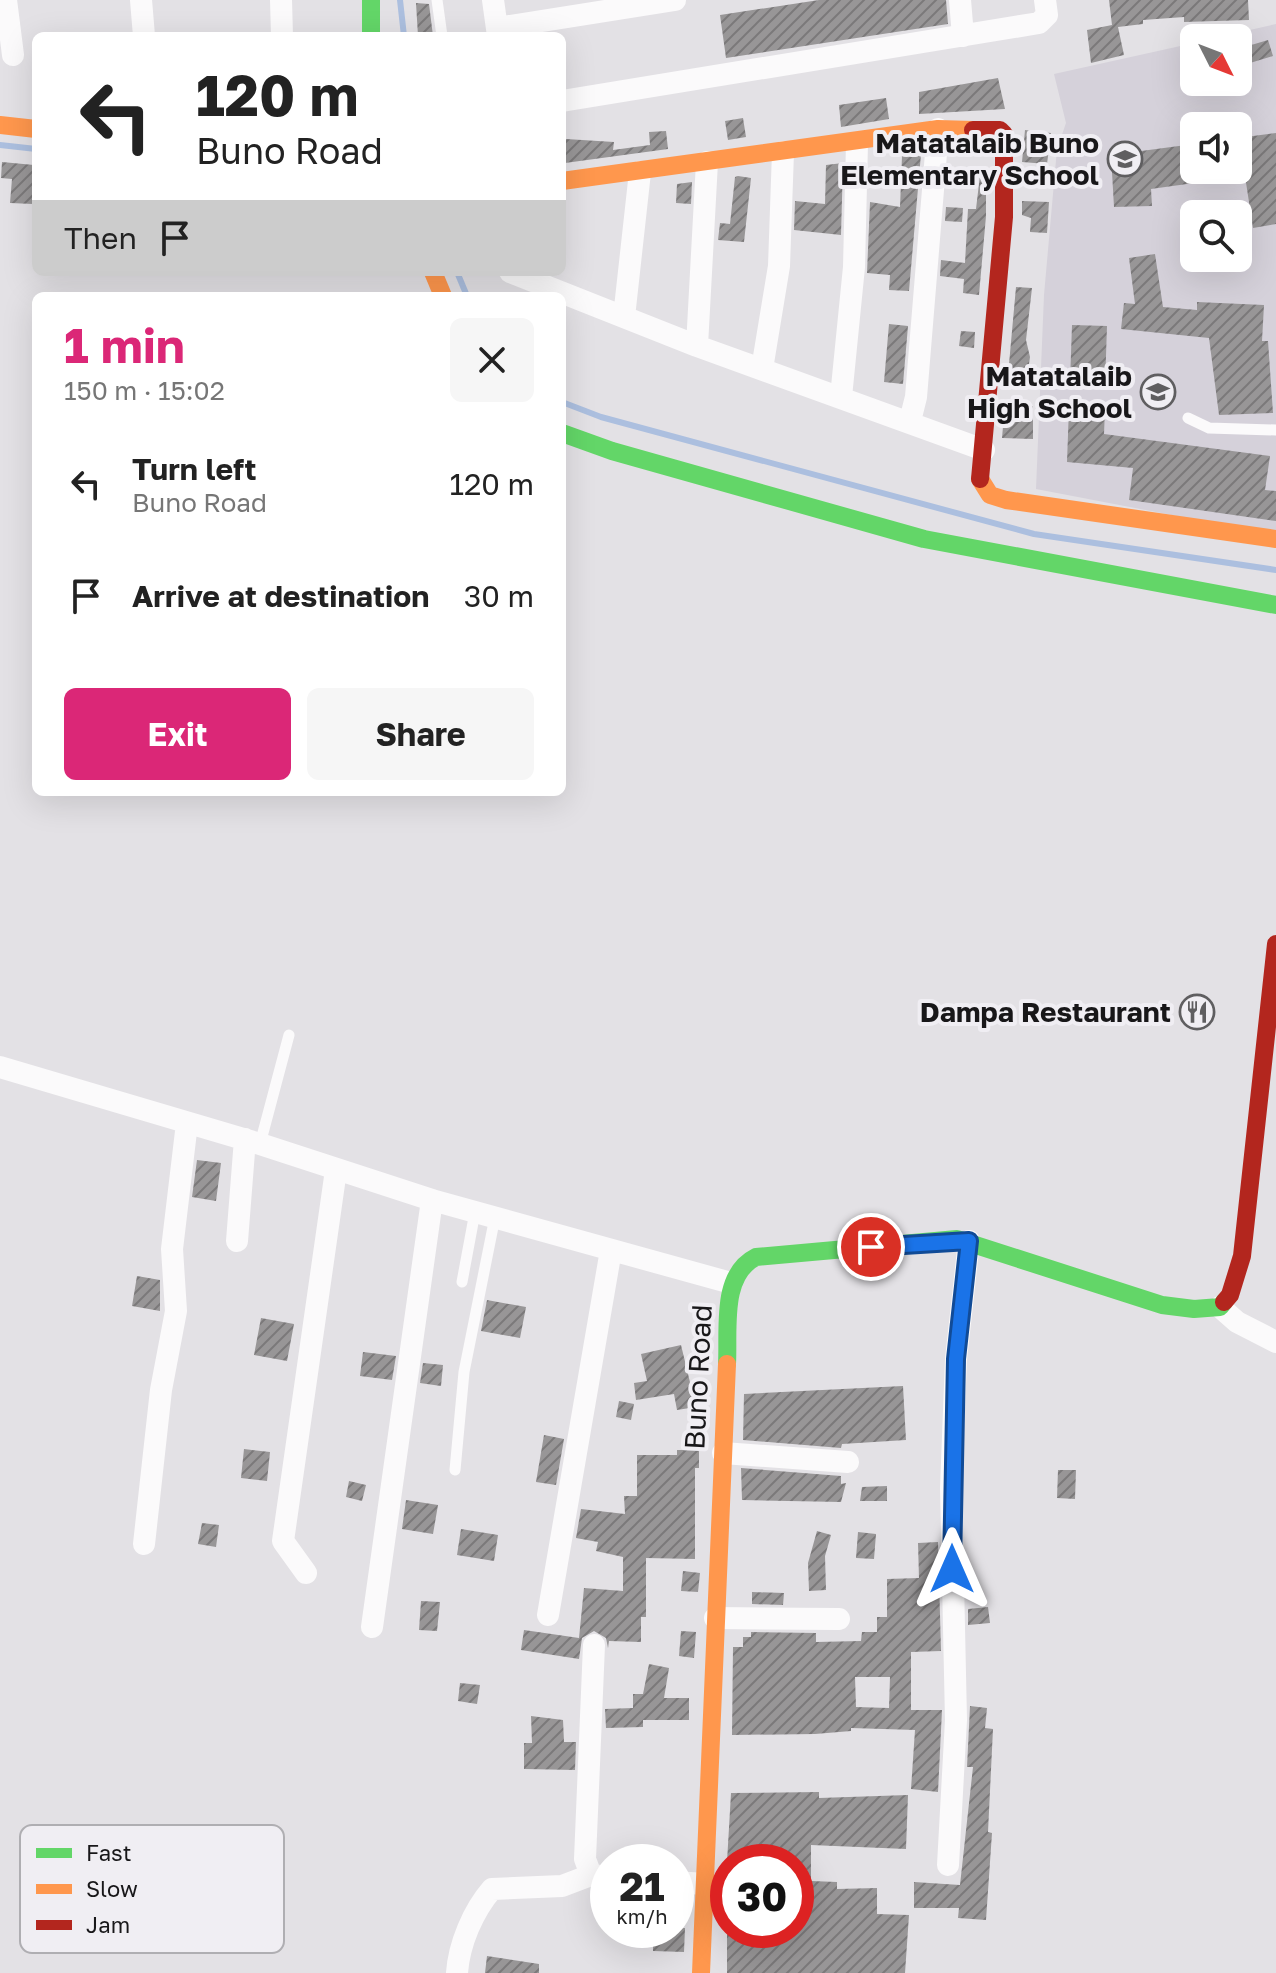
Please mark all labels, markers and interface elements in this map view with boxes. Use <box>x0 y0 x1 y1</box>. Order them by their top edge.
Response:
north arrow <box>1180 24 1252 96</box>
map controls <box>1180 24 1252 272</box>
text: 120 m <box>196 61 358 128</box>
icon: left <box>64 64 168 168</box>
button: sound <box>1180 112 1252 184</box>
place label: Matatalaib Buno Elementary School <box>840 126 1099 191</box>
text: Buno Road <box>196 129 383 172</box>
school or university icon: Matatalaib Buno Elementary School <box>1106 140 1144 178</box>
button: search <box>1180 200 1252 272</box>
icon: arrive <box>153 216 197 260</box>
text: Then <box>64 220 137 256</box>
text: 1 min <box>64 316 185 374</box>
button: close <box>450 318 534 402</box>
place label: Matatalaib High School <box>967 359 1132 424</box>
school or university icon: Matatalaib High School <box>1139 373 1177 411</box>
text: 150 m · 15:02 <box>64 375 225 406</box>
text: Turn left <box>132 451 257 487</box>
icon: left <box>64 462 108 506</box>
text: 120 m <box>449 466 534 502</box>
text: Buno Road <box>132 487 267 518</box>
icon: arrive <box>64 574 108 618</box>
text: Arrive at destination <box>132 578 429 614</box>
text: 30 m <box>464 578 534 614</box>
button: Exit <box>64 688 291 780</box>
button: Share <box>307 688 534 780</box>
restaurant icon: Dampa Restaurant <box>1178 993 1216 1031</box>
place label: Dampa Restaurant <box>920 995 1171 1028</box>
pin <box>837 1213 905 1281</box>
icon: arrive <box>849 1225 893 1269</box>
street label: Buno Road <box>677 1304 718 1450</box>
position arrow <box>910 1527 994 1611</box>
legend <box>20 1825 284 1953</box>
text: Fast <box>86 1839 132 1866</box>
speed limit sign: 30 <box>710 1844 814 1948</box>
text: 21 <box>620 1862 665 1910</box>
text: Slow <box>86 1875 138 1902</box>
text: km/h <box>617 1904 667 1928</box>
text: Jam <box>86 1911 130 1938</box>

